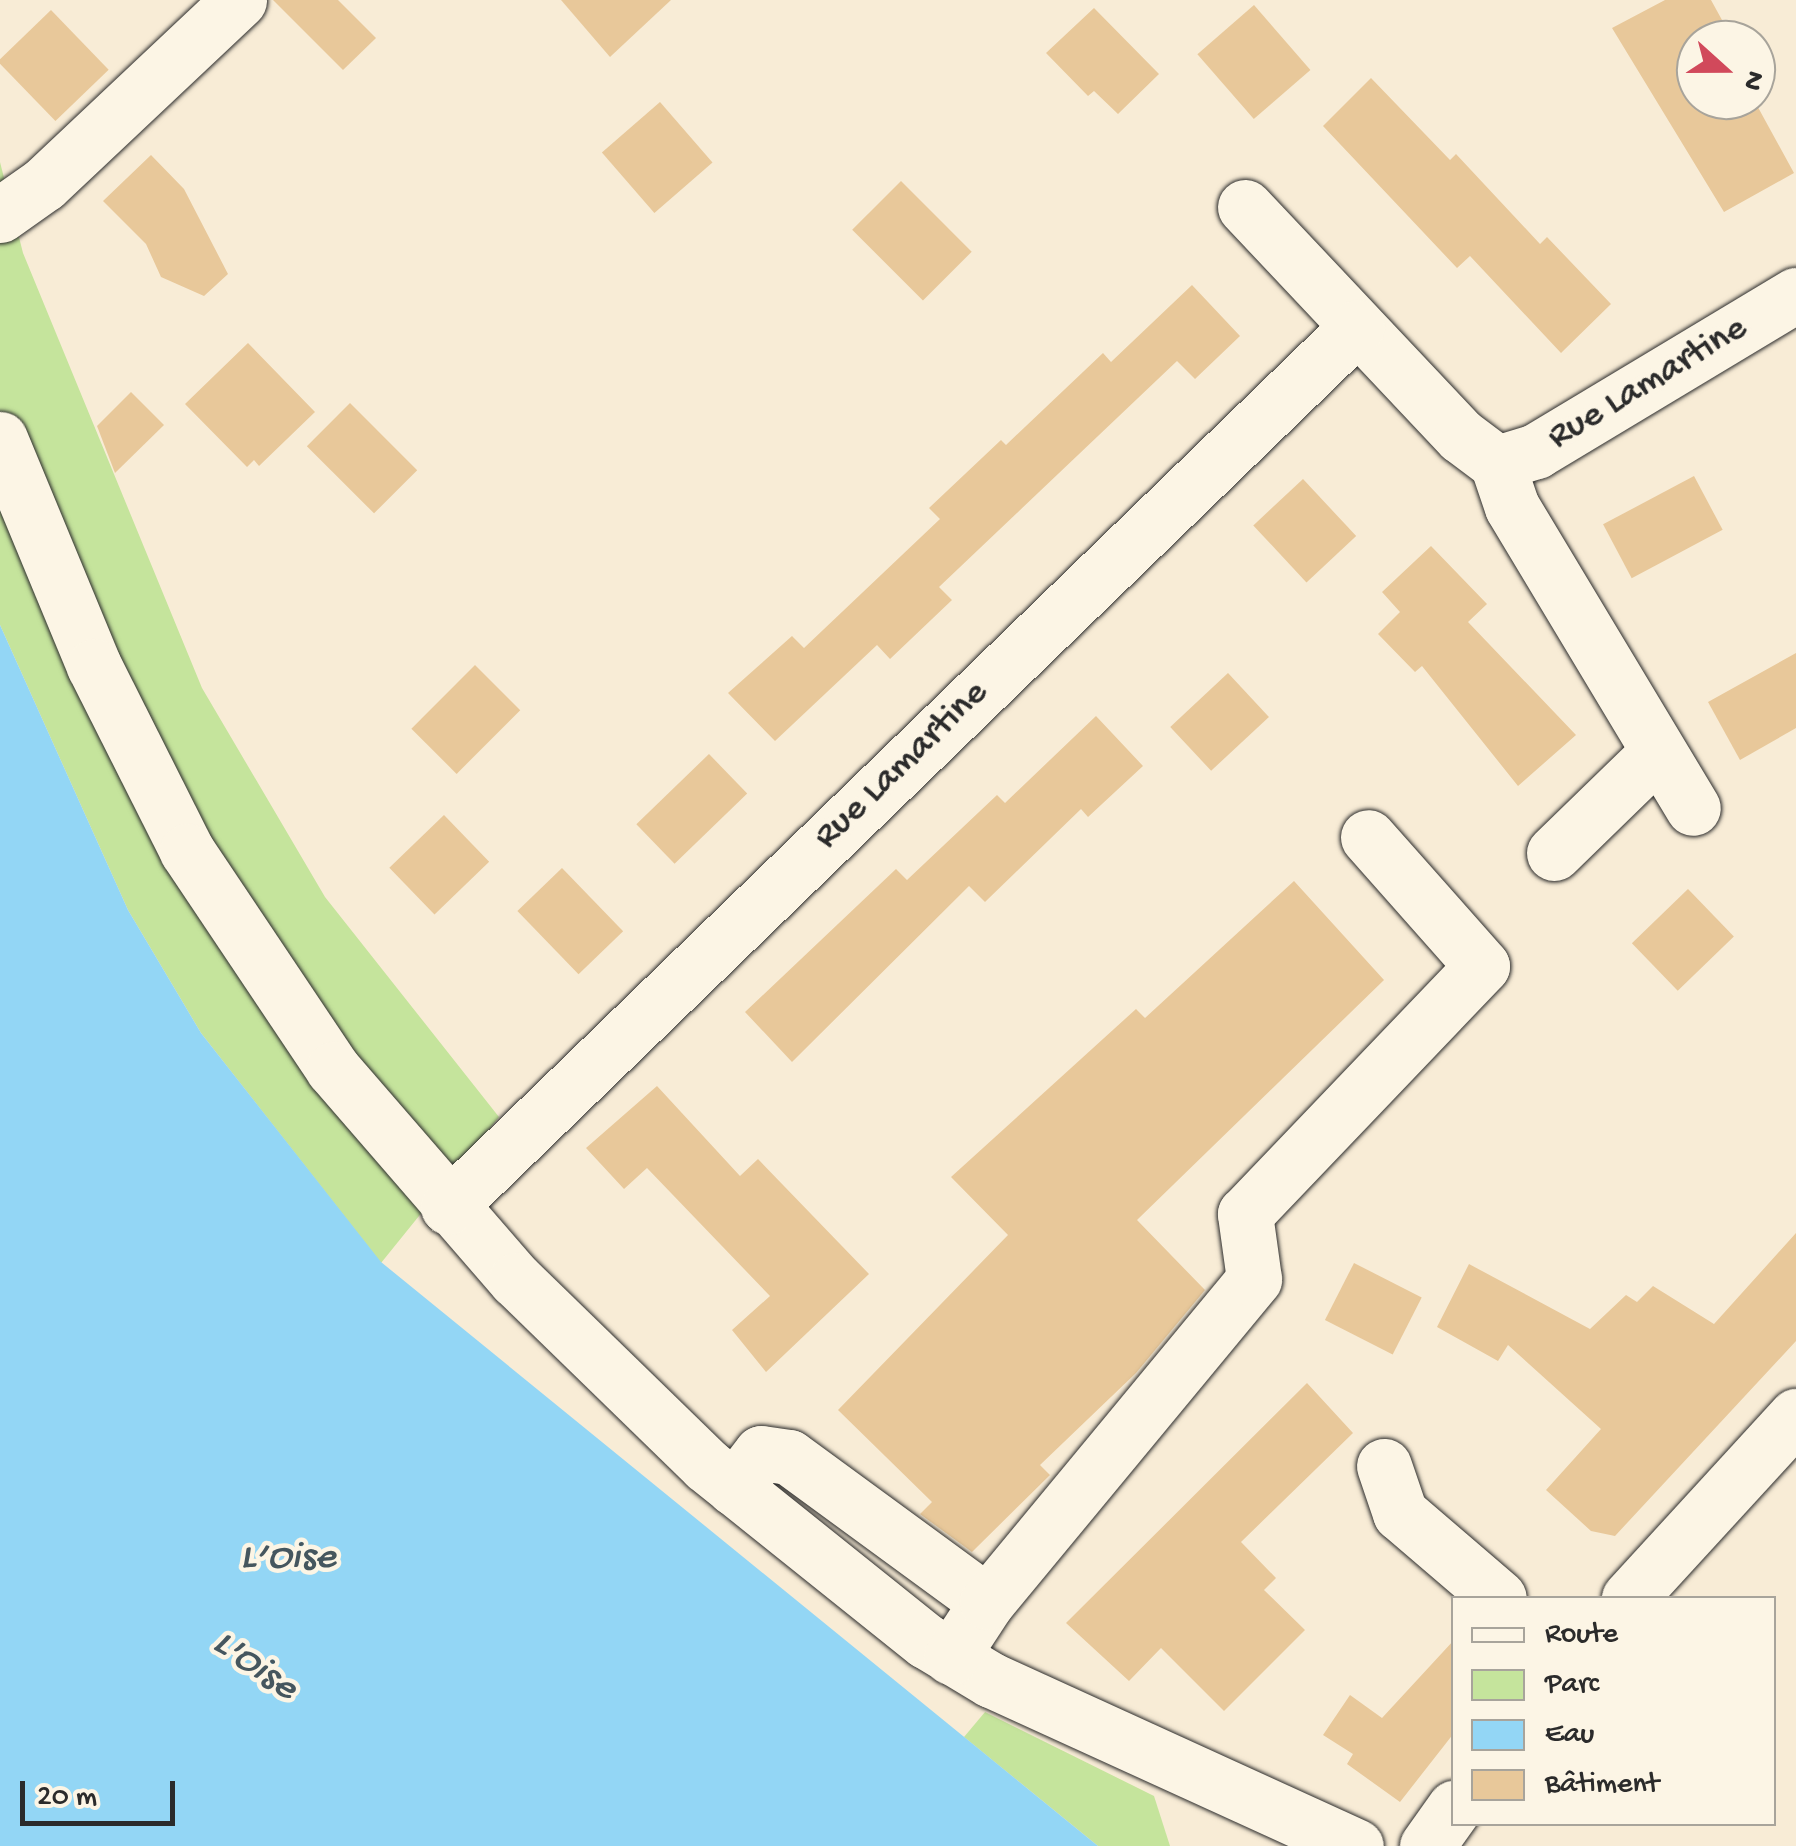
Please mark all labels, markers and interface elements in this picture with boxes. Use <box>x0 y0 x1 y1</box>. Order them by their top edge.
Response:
north arrow <box>1676 20 1776 120</box>
text: N <box>1734 66 1771 95</box>
street label: Rue Lamartine <box>1540 307 1756 461</box>
street label: Rue Lamartine <box>805 672 999 860</box>
water label: L’Oise <box>240 1535 336 1583</box>
legend <box>1451 1596 1776 1826</box>
text: Route <box>1545 1618 1618 1653</box>
water label: L'Oise <box>202 1621 306 1713</box>
text: Parc <box>1545 1668 1599 1703</box>
text: Eau <box>1545 1718 1594 1753</box>
scale bar <box>25 1761 180 1823</box>
text: Bâtiment <box>1545 1768 1659 1803</box>
text: 20 m <box>37 1781 97 1816</box>

